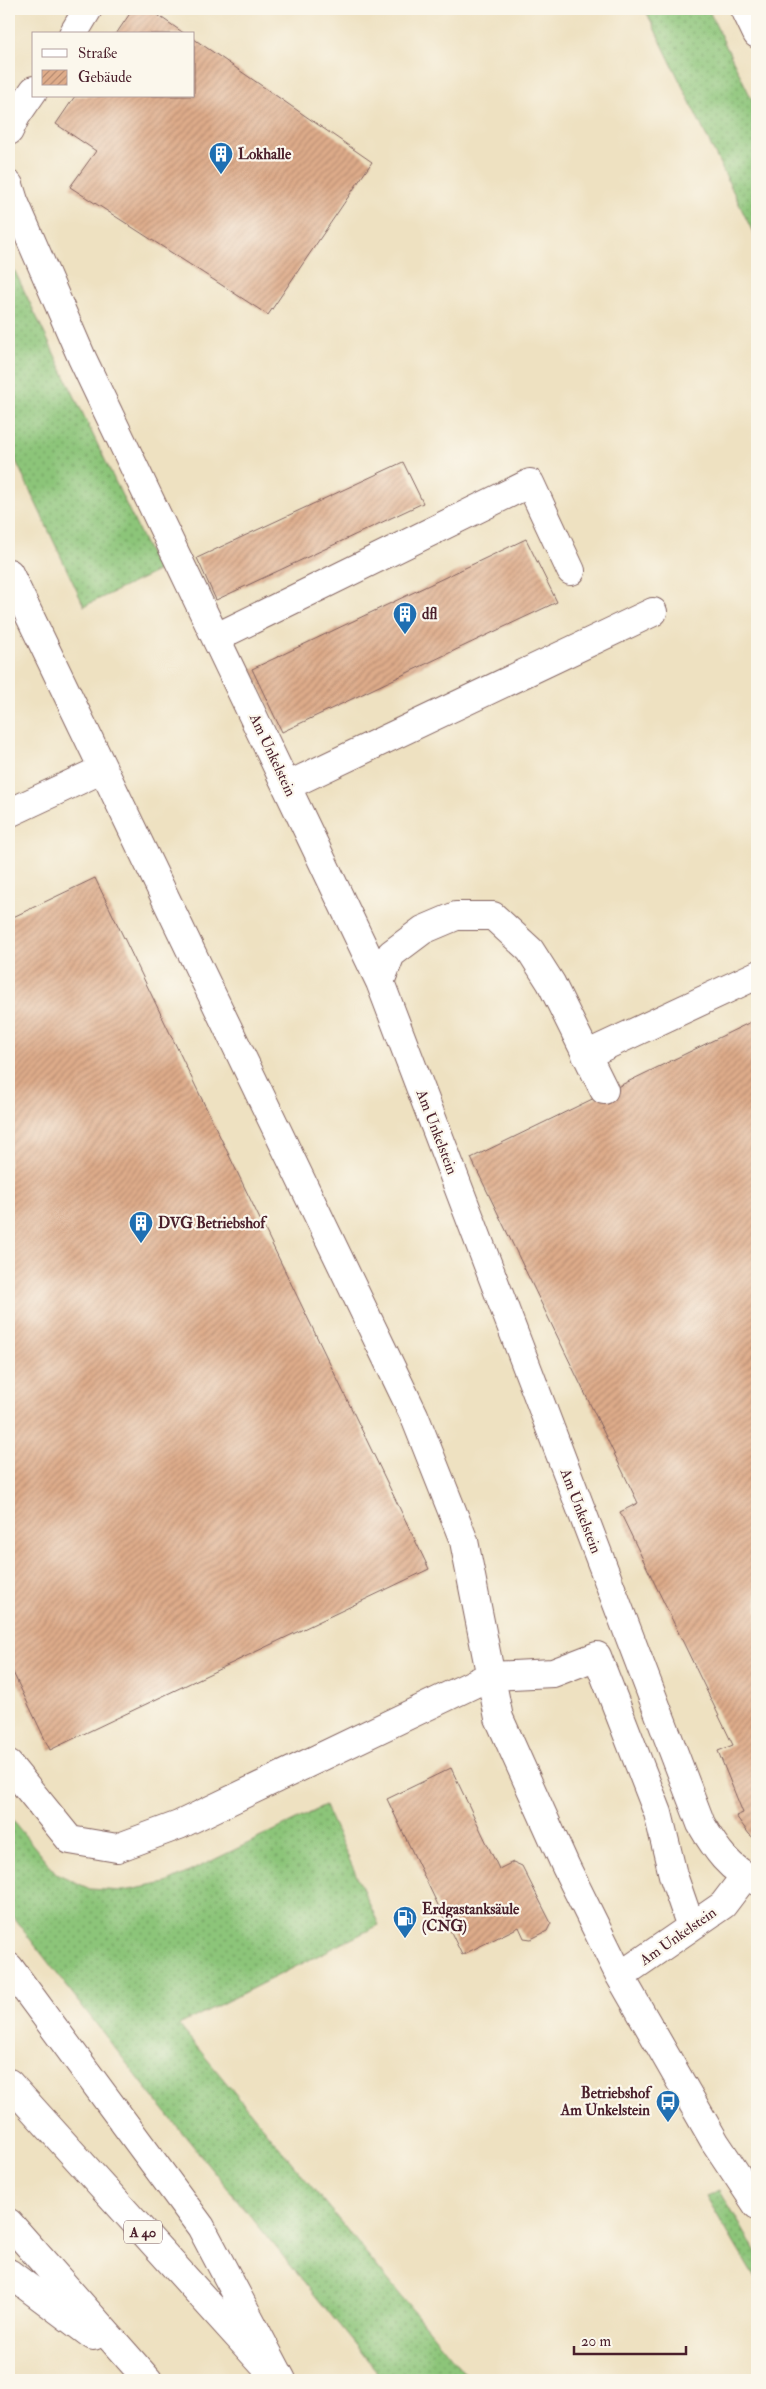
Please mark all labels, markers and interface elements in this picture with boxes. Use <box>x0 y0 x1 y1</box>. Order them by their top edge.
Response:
legend <box>32 32 195 98</box>
text: Straße <box>78 44 117 63</box>
text: Gebäude <box>78 68 132 87</box>
building icon: Lokhalle <box>208 141 234 175</box>
place label: Lokhalle <box>238 145 292 164</box>
building icon: dfl <box>392 601 418 635</box>
place label: dfl <box>422 605 437 624</box>
street label: Am Unkelstein <box>245 710 300 800</box>
street label: Am Unkelstein <box>411 1086 462 1178</box>
building icon: DVG Betriebshof <box>128 1210 154 1244</box>
place label: DVG Betriebshof <box>158 1214 268 1233</box>
street label: Am Unkelstein <box>555 1465 606 1557</box>
place label: Erdgastanksäule (CNG) <box>422 1900 520 1936</box>
street label: Am Unkelstein <box>635 1903 721 1970</box>
fuel station icon: Erdgastanksäule (CNG) <box>392 1905 418 1939</box>
place label: Betriebshof Am Unkelstein <box>560 2084 653 2120</box>
bus stop icon: Betriebshof Am Unkelstein <box>655 2089 681 2123</box>
road number: A 40 <box>124 2220 162 2244</box>
scale bar <box>574 2324 686 2356</box>
text: 20 m <box>581 2332 611 2351</box>

